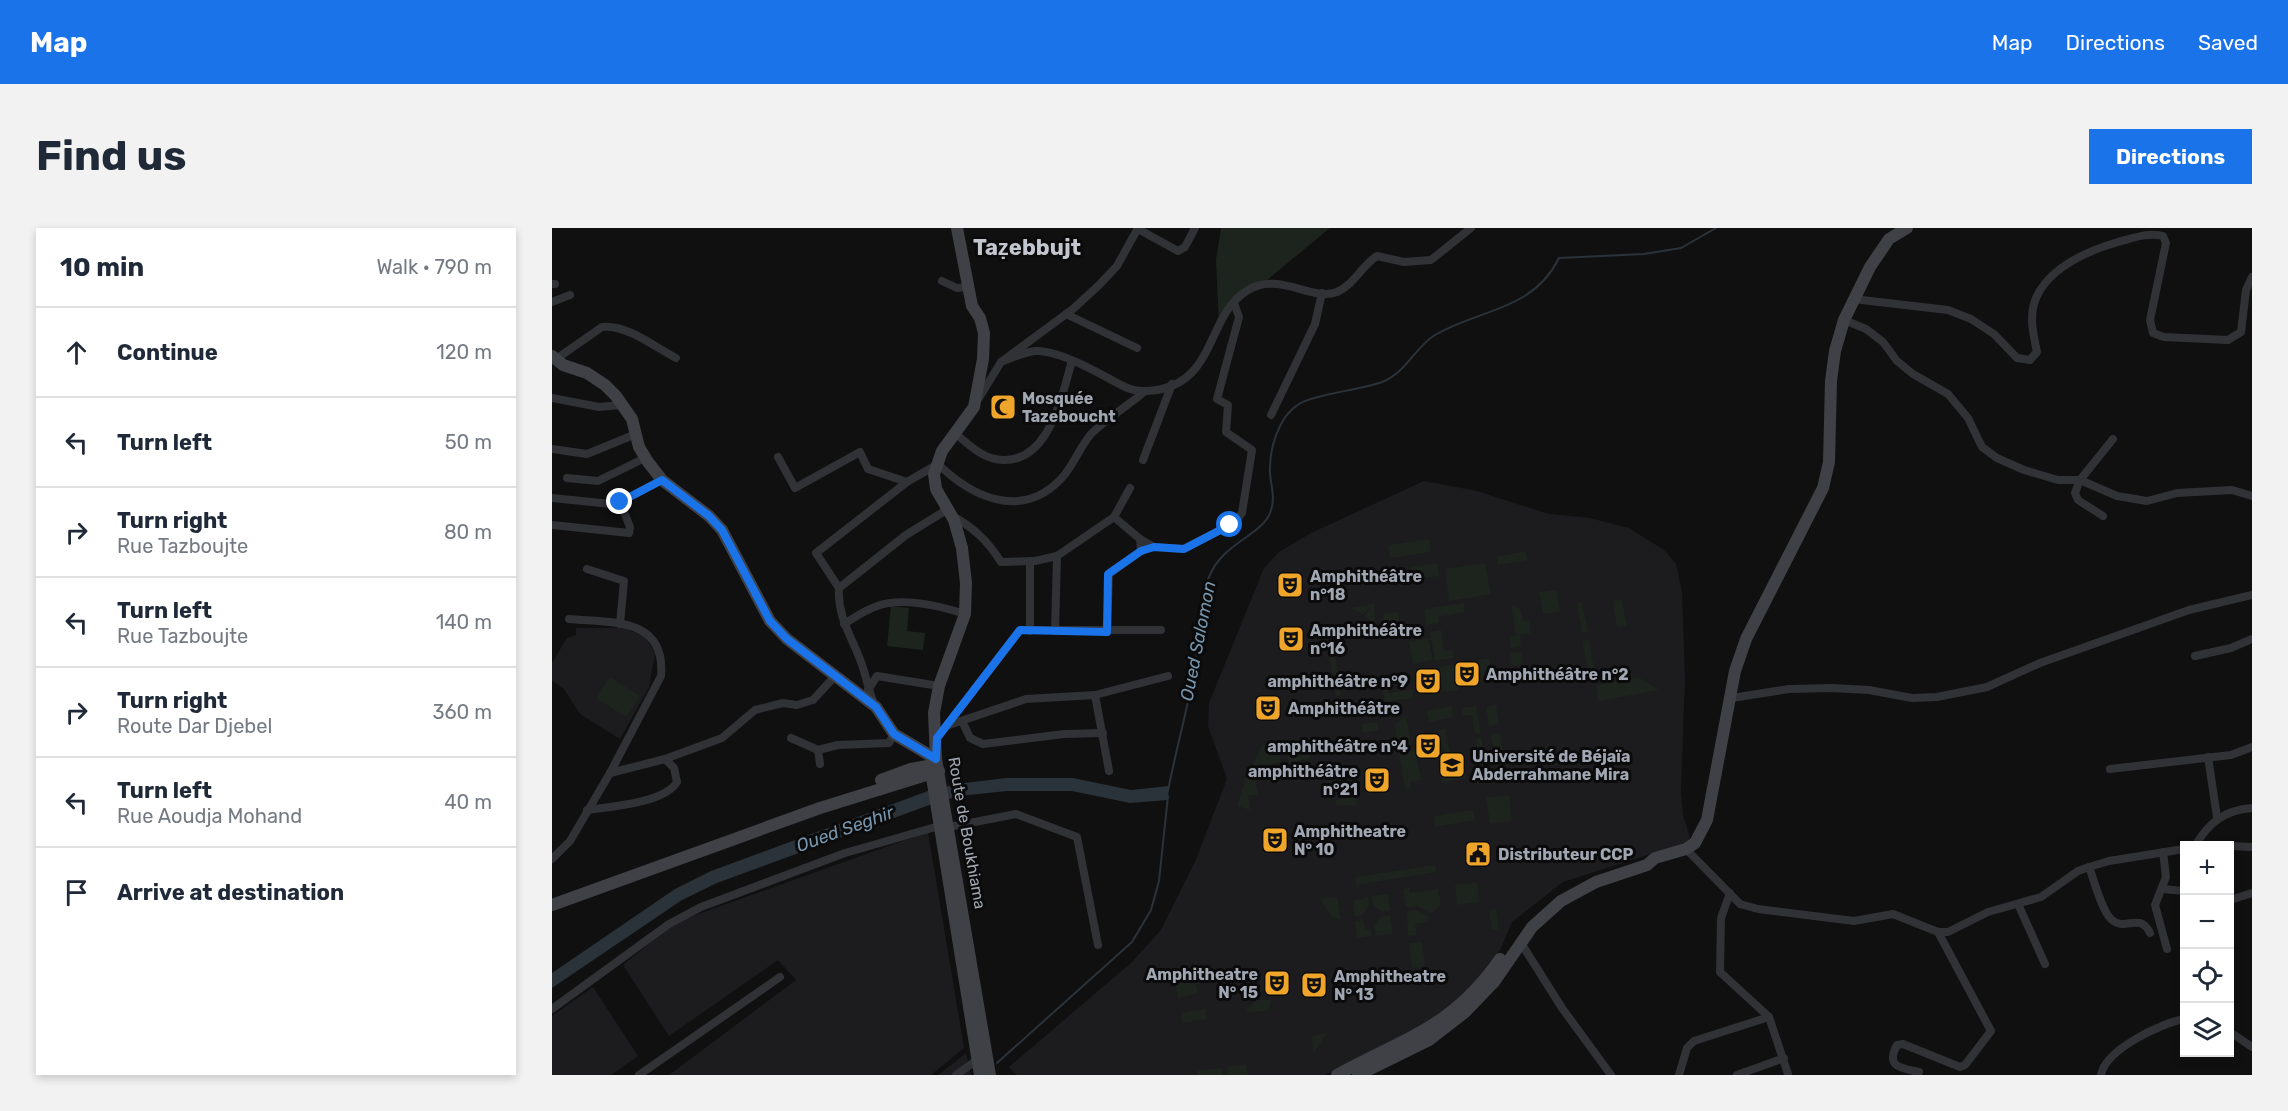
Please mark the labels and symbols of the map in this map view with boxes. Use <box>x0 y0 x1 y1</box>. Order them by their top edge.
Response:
district label: Taẓebbujt <box>973 234 1081 261</box>
place label: Mosquée Tazeboucht <box>1022 389 1116 426</box>
mosque icon: Mosquée Tazeboucht <box>988 392 1018 422</box>
route end <box>606 488 632 514</box>
route start <box>1216 511 1242 537</box>
place label: Amphithéâtre n°18 <box>1310 567 1422 604</box>
theatre icon: Amphithéâtre n°18 <box>1275 570 1305 600</box>
water label: Oued Salomon <box>1176 579 1220 703</box>
place label: Amphithéâtre n°16 <box>1310 621 1422 658</box>
theatre icon: Amphithéâtre n°16 <box>1276 624 1306 654</box>
theatre icon: Amphithéâtre n°2 <box>1452 659 1482 689</box>
place label: Amphithéâtre n°2 <box>1486 665 1629 684</box>
theatre icon: amphithéâtre n°9 <box>1413 666 1443 696</box>
place label: amphithéâtre n°9 <box>1267 672 1408 691</box>
theatre icon: Amphithéâtre <box>1253 693 1283 723</box>
place label: Amphithéâtre <box>1288 699 1400 718</box>
theatre icon: amphithéâtre n°4 <box>1413 731 1443 761</box>
place label: amphithéâtre n°4 <box>1267 737 1408 756</box>
place label: Université de Béjaïa Abderrahmane Mira <box>1472 747 1630 784</box>
school or university icon: Université de Béjaïa Abderrahmane Mira <box>1437 750 1467 780</box>
street label: Route de Boukhiama <box>944 756 990 910</box>
place label: amphithéâtre n°21 <box>1248 762 1358 799</box>
theatre icon: amphithéâtre n°21 <box>1362 765 1392 795</box>
water label: Oued Seghir <box>793 801 898 857</box>
place label: Amphitheatre N° 10 <box>1294 822 1406 859</box>
theatre icon: Amphitheatre N° 10 <box>1260 825 1290 855</box>
public building icon: Distributeur CCP <box>1463 839 1493 869</box>
place label: Distributeur CCP <box>1498 845 1634 864</box>
place label: Amphitheatre N° 15 <box>1146 965 1258 1002</box>
place label: Amphitheatre N° 13 <box>1334 967 1446 1004</box>
theatre icon: Amphitheatre N° 15 <box>1262 968 1292 998</box>
theatre icon: Amphitheatre N° 13 <box>1299 970 1329 1000</box>

